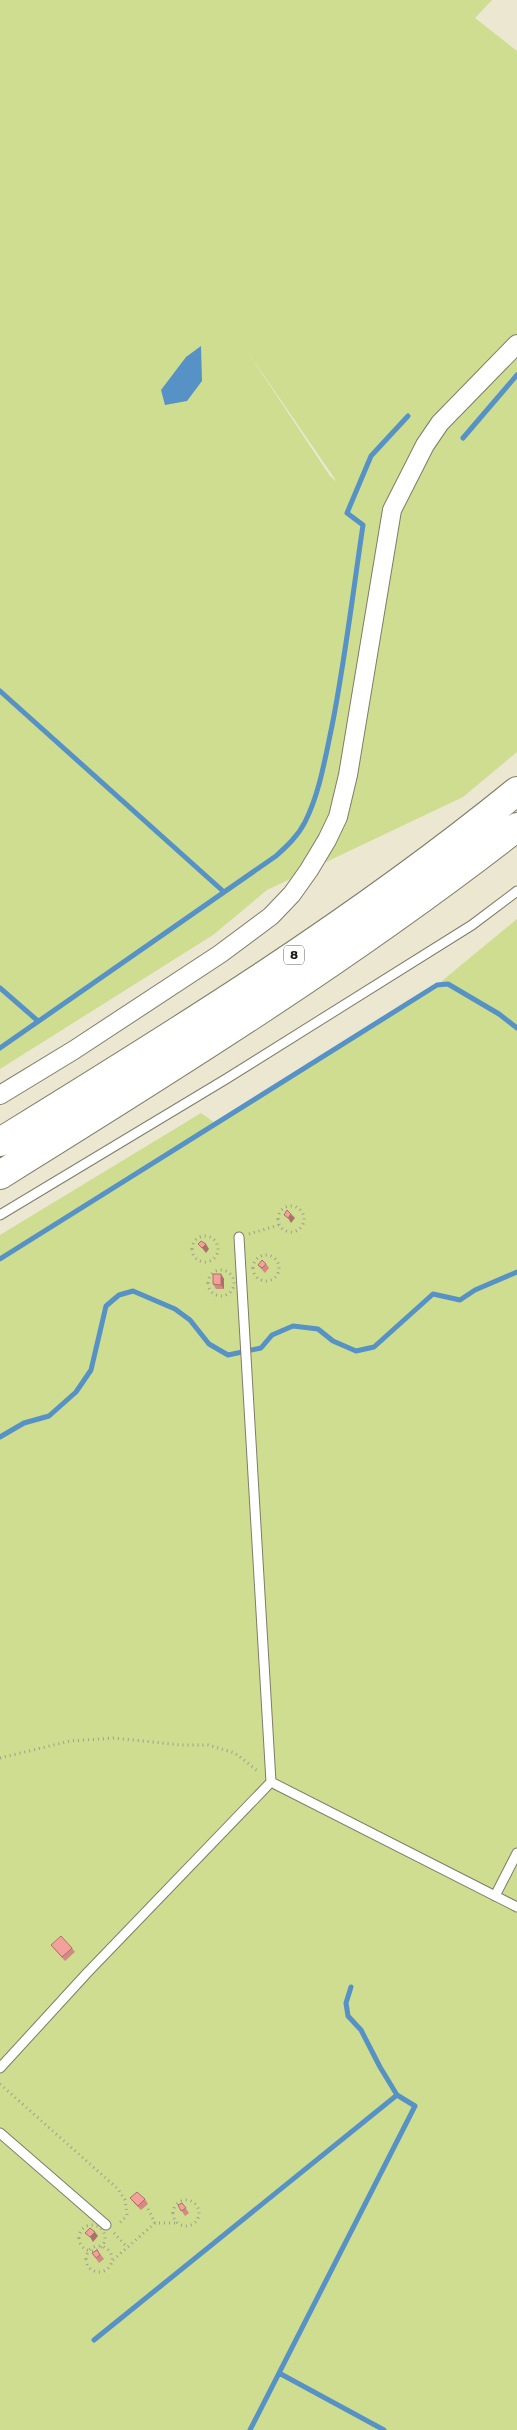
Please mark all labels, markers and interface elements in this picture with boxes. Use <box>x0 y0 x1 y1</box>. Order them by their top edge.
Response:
road number: 8 <box>284 946 304 964</box>

